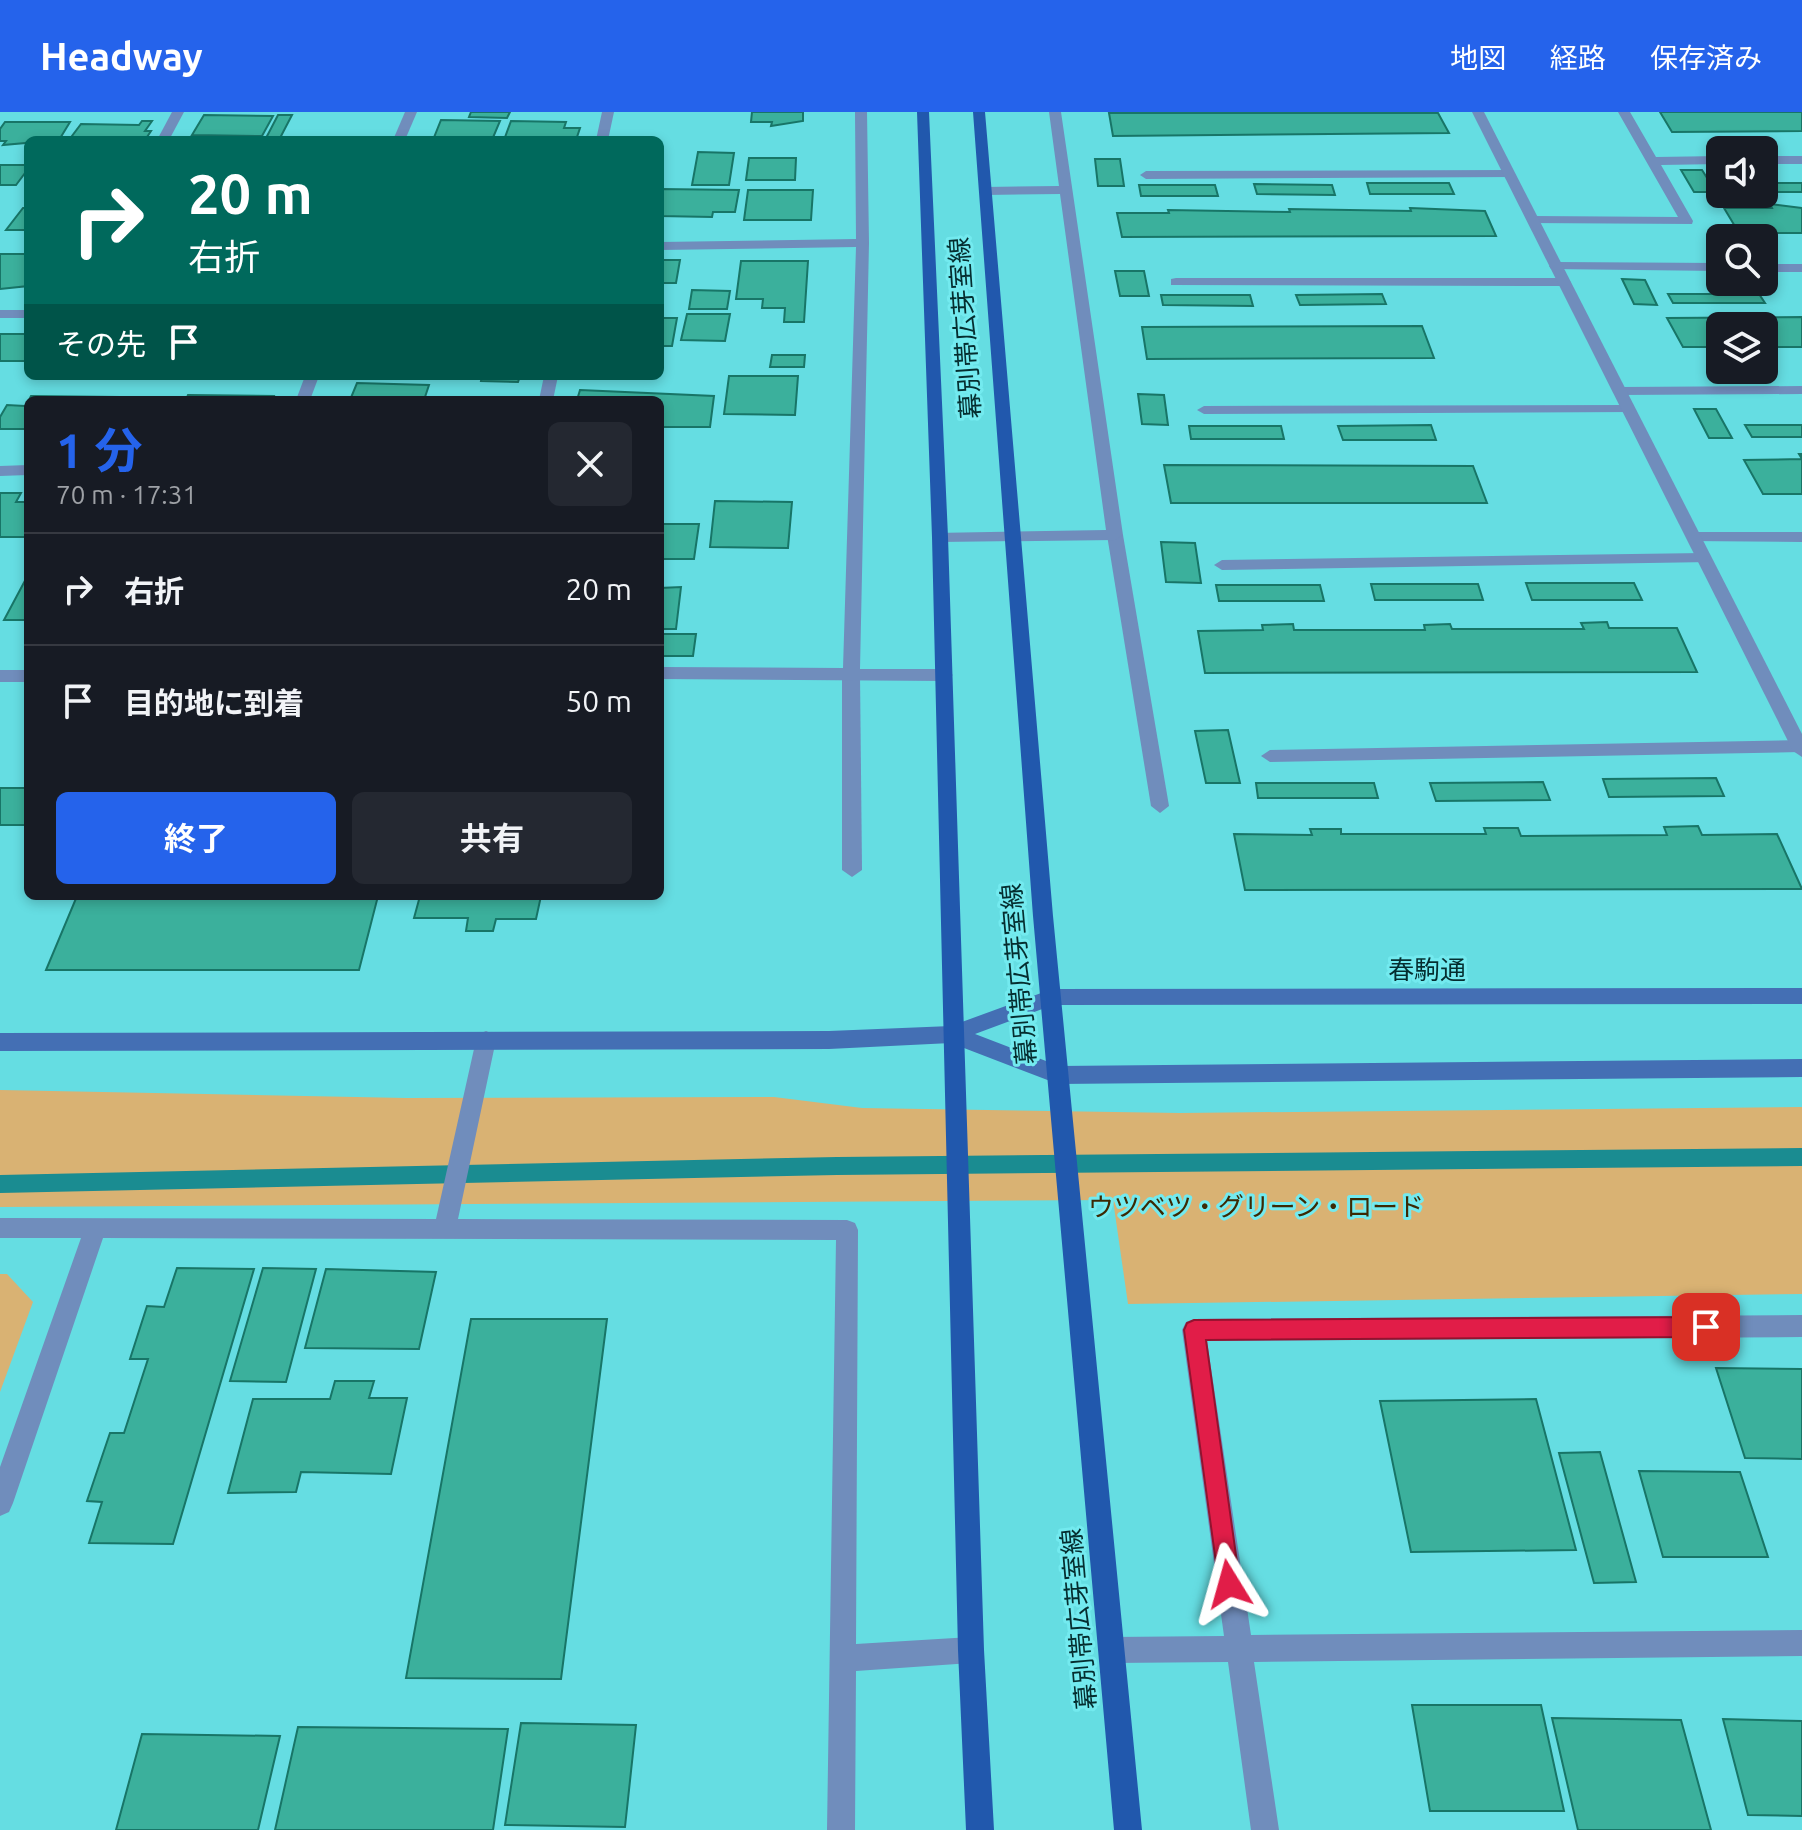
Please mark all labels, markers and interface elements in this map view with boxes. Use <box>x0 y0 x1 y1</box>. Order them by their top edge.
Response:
text: Headway <box>40 35 203 77</box>
text: 地図 <box>1450 42 1506 73</box>
text: 経路 <box>1550 42 1606 73</box>
text: 保存済み <box>1650 42 1762 73</box>
map controls <box>1706 136 1778 384</box>
button: sound <box>1706 136 1778 208</box>
text: 20 m <box>188 162 313 225</box>
icon: right <box>56 168 160 272</box>
button: search <box>1706 224 1778 296</box>
text: 右折 <box>188 236 260 277</box>
street label: 幕別帯広芽室線 <box>944 236 985 420</box>
button: layers <box>1706 312 1778 384</box>
icon: arrive <box>162 320 206 364</box>
text: その先 <box>56 327 146 361</box>
button: close <box>548 422 632 506</box>
text: 1 分 <box>56 423 142 477</box>
text: 70 m · 17:31 <box>56 480 197 509</box>
icon: right <box>56 567 100 611</box>
text: 20 m <box>565 572 632 606</box>
text: 右折 <box>124 574 184 608</box>
icon: arrive <box>56 679 100 723</box>
text: 50 m <box>565 684 632 718</box>
text: 目的地に到着 <box>124 686 304 720</box>
button: 終了 <box>56 792 336 884</box>
button: 共有 <box>352 792 632 884</box>
street label: 幕別帯広芽室線 <box>996 882 1041 1066</box>
street label: 春駒通 <box>1388 955 1466 984</box>
park label: ウツベツ・グリーン・ロード <box>1088 1192 1424 1221</box>
pin <box>1672 1293 1740 1361</box>
icon: arrive <box>1684 1305 1728 1349</box>
street label: 幕別帯広芽室線 <box>1056 1527 1101 1711</box>
position arrow <box>1187 1542 1271 1626</box>

